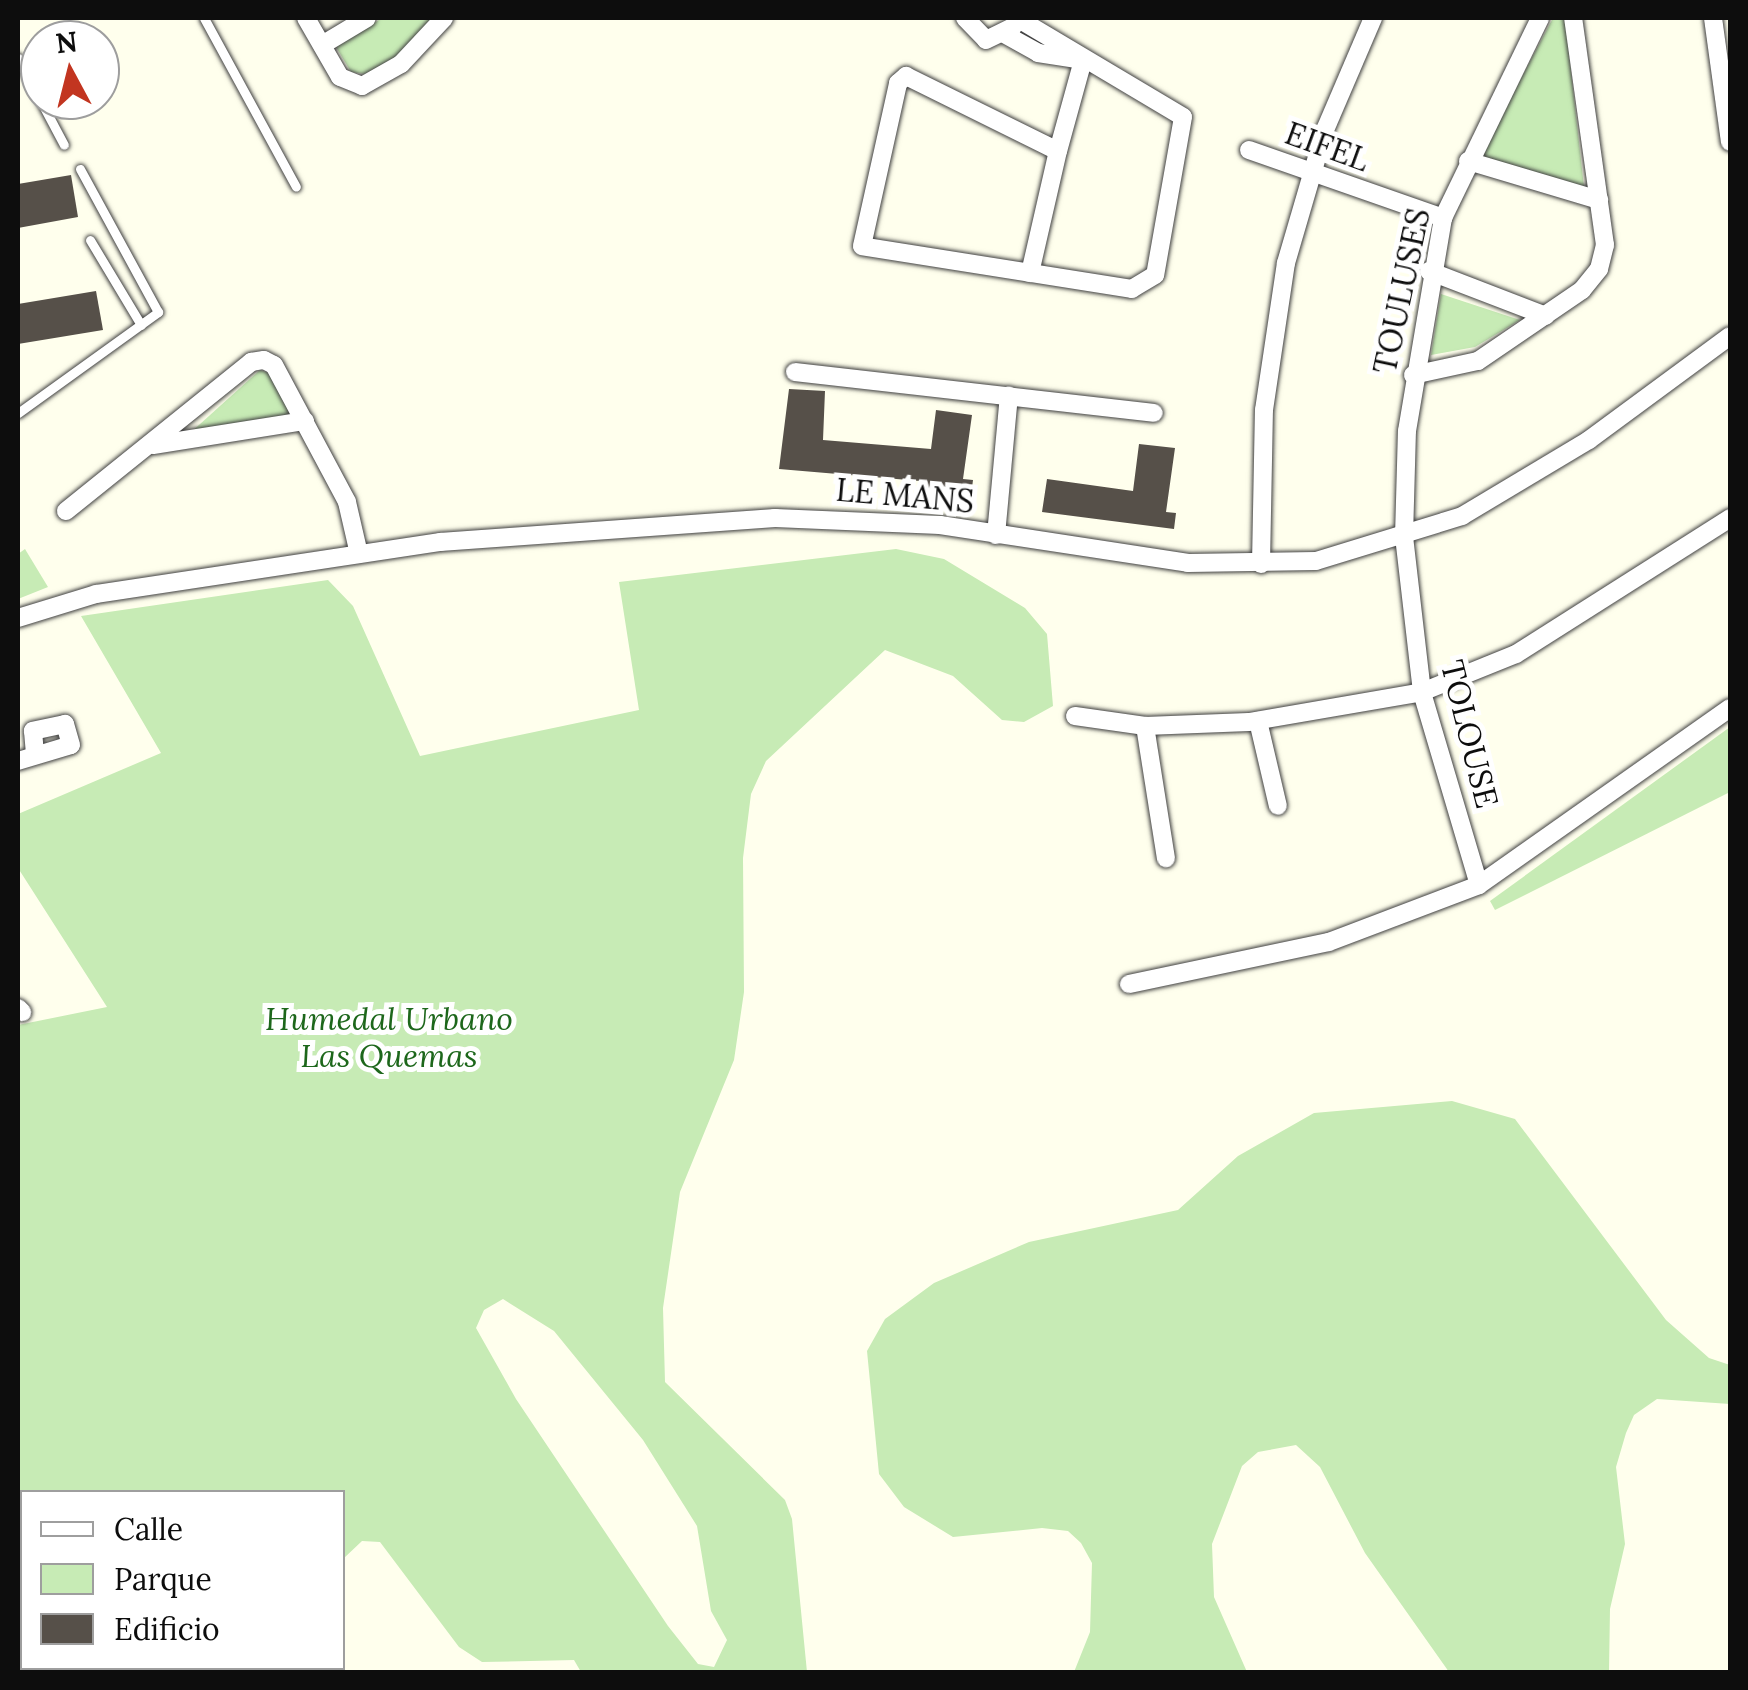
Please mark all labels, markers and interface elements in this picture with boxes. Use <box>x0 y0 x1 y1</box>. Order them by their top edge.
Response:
north arrow <box>20 20 120 120</box>
text: N <box>54 23 80 61</box>
street label: EIFEL <box>1280 114 1374 180</box>
street label: TOULUSES <box>1366 205 1438 377</box>
street label: LE MANS <box>834 471 976 521</box>
street label: TOLOUSE <box>1432 656 1506 812</box>
park label: Humedal Urbano Las Quemas <box>265 1001 513 1076</box>
legend <box>20 1490 345 1670</box>
text: Calle <box>114 1510 183 1548</box>
text: Parque <box>114 1560 212 1598</box>
text: Edificio <box>114 1610 220 1648</box>

